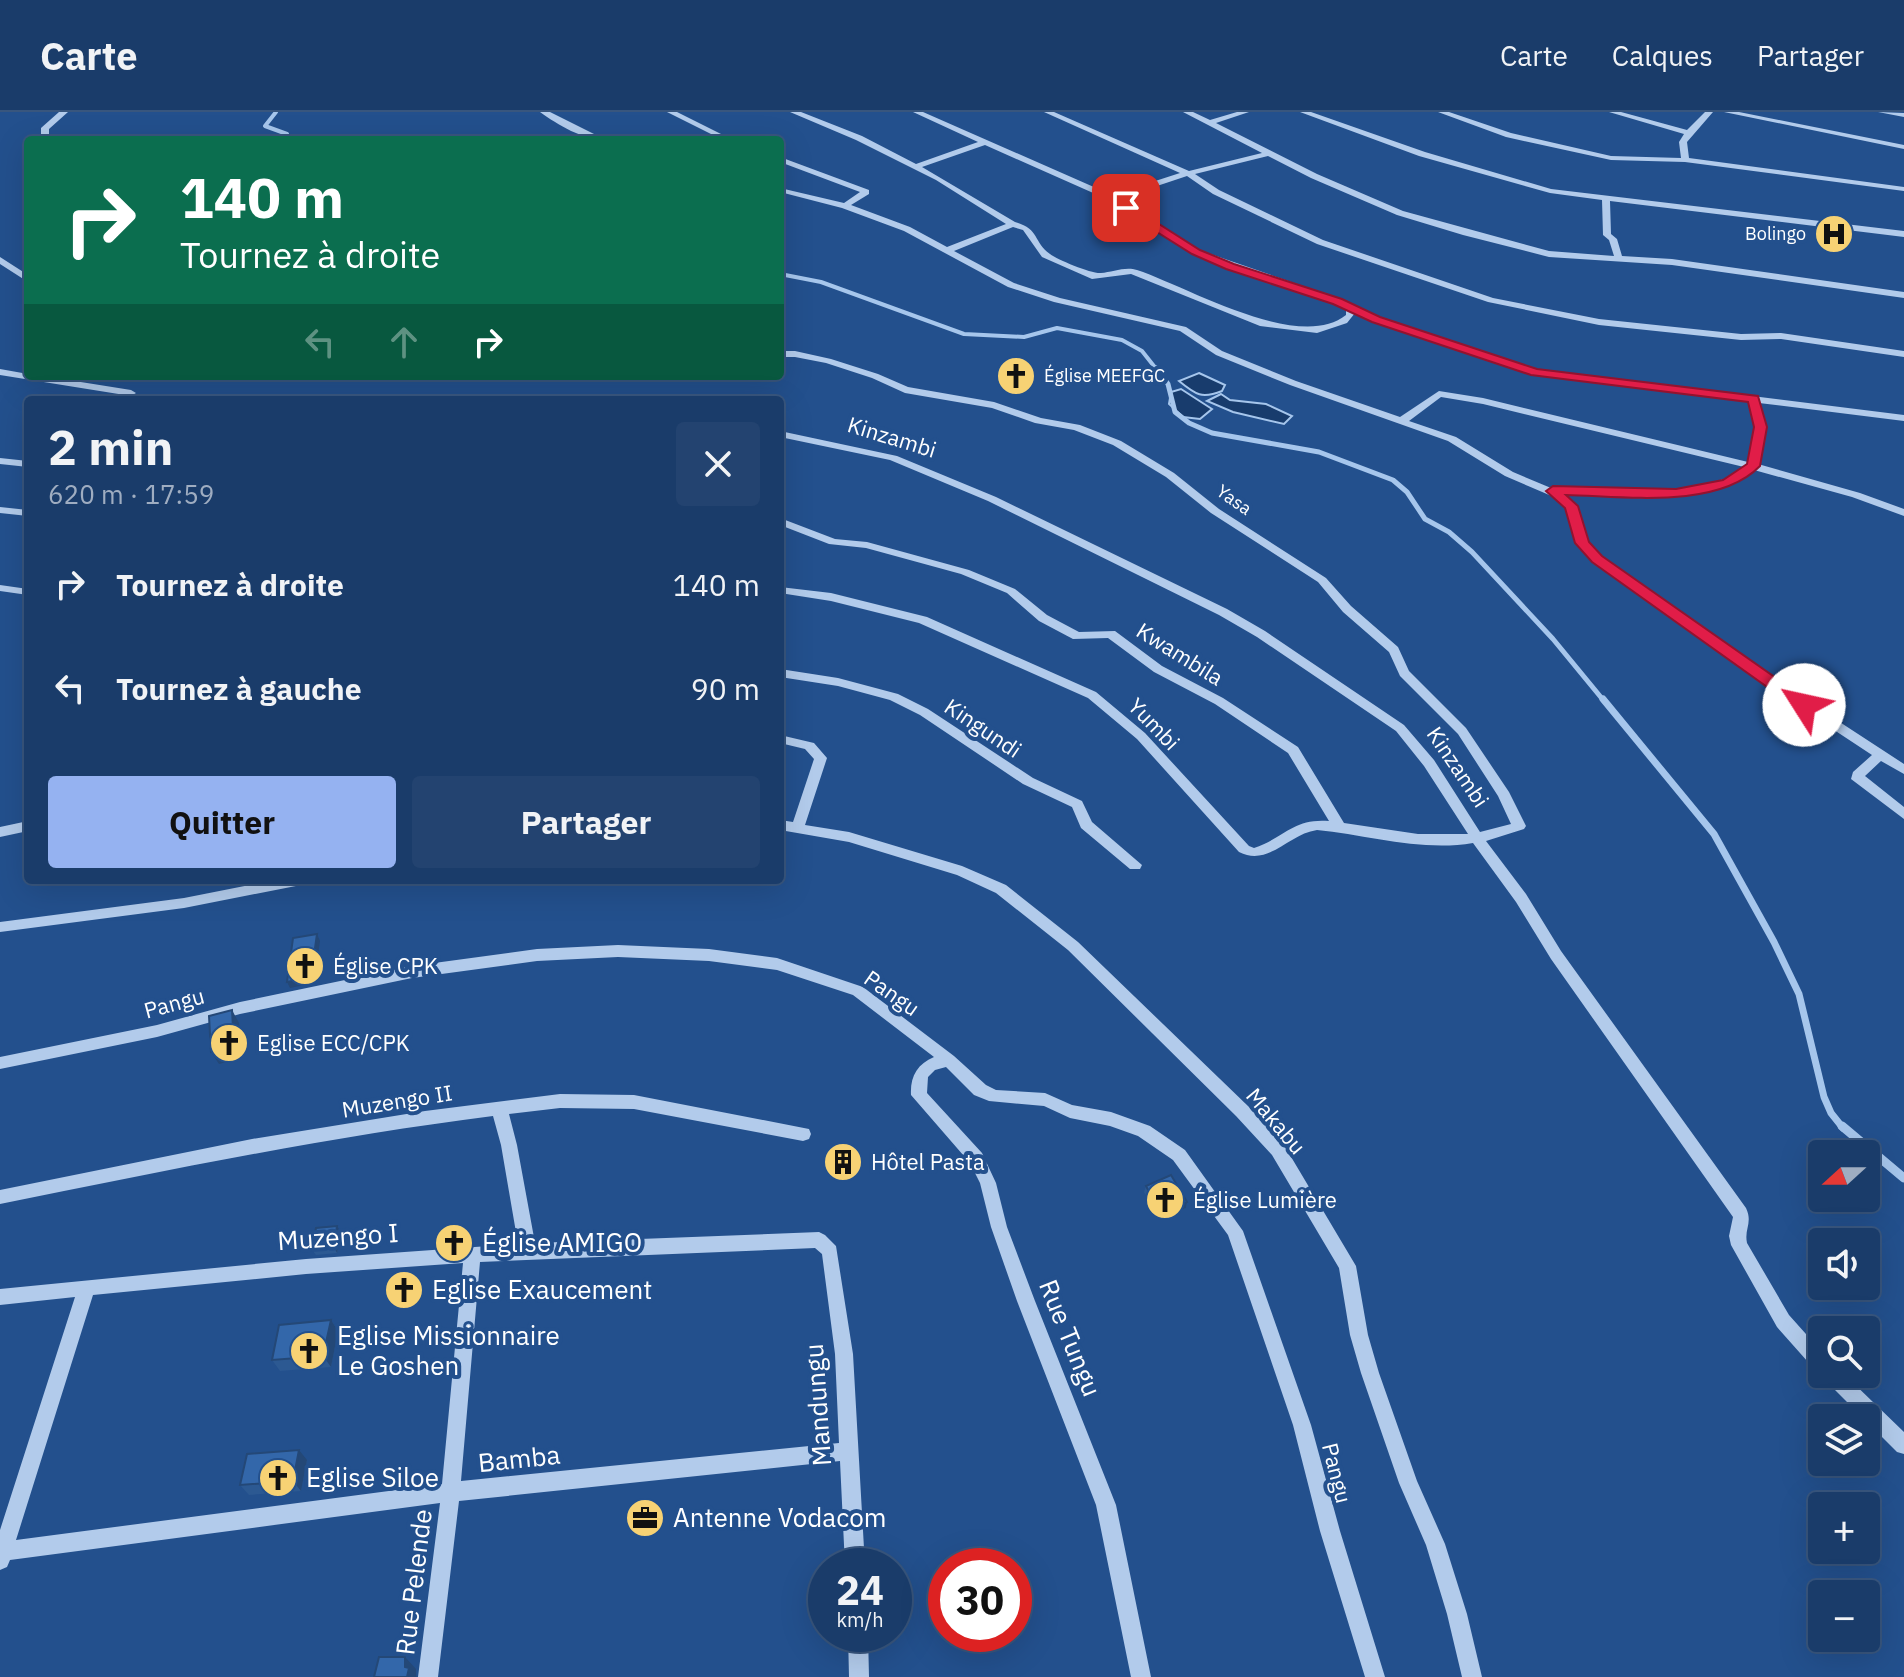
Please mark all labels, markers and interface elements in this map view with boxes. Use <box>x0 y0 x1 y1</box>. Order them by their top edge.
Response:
text: Carte <box>40 31 138 80</box>
text: Carte <box>1500 37 1568 74</box>
text: Calques <box>1612 37 1713 74</box>
text: Partager <box>1757 37 1864 74</box>
text: 140 m <box>180 161 344 233</box>
icon: right <box>48 168 152 272</box>
pin <box>1092 174 1160 242</box>
icon: arrive <box>1104 186 1148 230</box>
hospital icon: Bolingo <box>1813 213 1855 255</box>
place label: Bolingo <box>1745 222 1806 245</box>
text: Tournez à droite <box>180 231 440 278</box>
icon: left <box>298 320 342 364</box>
icon: ahead <box>382 320 426 364</box>
icon: right <box>466 320 510 364</box>
church icon: Église MEEFGC <box>995 355 1037 397</box>
place label: Église MEEFGC <box>1044 364 1165 387</box>
street label: Kinzambi <box>844 409 940 464</box>
text: 2 min <box>48 416 173 478</box>
button: close <box>676 422 760 506</box>
text: 620 m · 17:59 <box>48 477 214 511</box>
street label: Yasa <box>1212 479 1257 520</box>
icon: right <box>48 562 92 606</box>
text: Tournez à droite <box>116 565 344 604</box>
text: 140 m <box>673 565 760 604</box>
street label: Kwambila <box>1131 615 1229 692</box>
position arrow <box>1762 663 1846 747</box>
icon: left <box>48 666 92 710</box>
text: Tournez à gauche <box>116 669 362 708</box>
text: 90 m <box>691 669 760 708</box>
street label: Kingundi <box>939 691 1027 764</box>
street label: Yumbi <box>1122 691 1186 756</box>
street label: Kinzambi <box>1421 721 1496 813</box>
button: Quitter <box>48 776 396 868</box>
button: Partager <box>412 776 760 868</box>
church icon: Église CPK <box>284 945 326 987</box>
place label: Église CPK <box>333 951 438 980</box>
street label: Pangu <box>859 963 926 1022</box>
street label: Pangu <box>140 981 207 1024</box>
church icon: Eglise ECC/CPK <box>208 1022 250 1064</box>
place label: Eglise ECC/CPK <box>257 1028 410 1057</box>
street label: Muzengo II <box>340 1077 454 1124</box>
street label: Makabu <box>1240 1081 1313 1160</box>
north arrow <box>1808 1140 1880 1212</box>
map controls <box>1808 1140 1880 1652</box>
building icon: Hôtel Pasta <box>822 1141 864 1183</box>
place label: Hôtel Pasta <box>871 1147 985 1176</box>
church icon: Église Lumière <box>1144 1179 1186 1221</box>
place label: Église Lumière <box>1193 1185 1337 1214</box>
street label: Muzengo I <box>276 1215 400 1257</box>
church icon: Église AMIGO <box>433 1222 475 1264</box>
place label: Église AMIGO <box>482 1225 642 1259</box>
button: sound <box>1808 1228 1880 1300</box>
church icon: Eglise Exaucement <box>383 1269 425 1311</box>
place label: Eglise Exaucement <box>432 1272 652 1306</box>
street label: Rue Tungu <box>1032 1274 1110 1401</box>
button: search <box>1808 1316 1880 1388</box>
place label: Eglise Missionnaire Le Goshen <box>337 1318 560 1382</box>
church icon: Eglise Missionnaire Le Goshen <box>288 1330 330 1372</box>
street label: Mandungu <box>796 1343 838 1467</box>
button: layers <box>1808 1404 1880 1476</box>
street label: Bamba <box>476 1437 562 1479</box>
street label: Pangu <box>1316 1440 1359 1506</box>
church icon: Eglise Siloe <box>257 1457 299 1499</box>
place label: Eglise Siloe <box>306 1460 439 1494</box>
button: + <box>1808 1492 1880 1564</box>
office icon: Antenne Vodacom <box>624 1497 666 1539</box>
place label: Antenne Vodacom <box>673 1500 886 1534</box>
street label: Rue Pelende <box>387 1507 439 1657</box>
speed limit sign: 30 <box>928 1548 1032 1652</box>
text: 24 <box>836 1564 884 1616</box>
button: − <box>1808 1580 1880 1652</box>
text: km/h <box>836 1606 884 1633</box>

